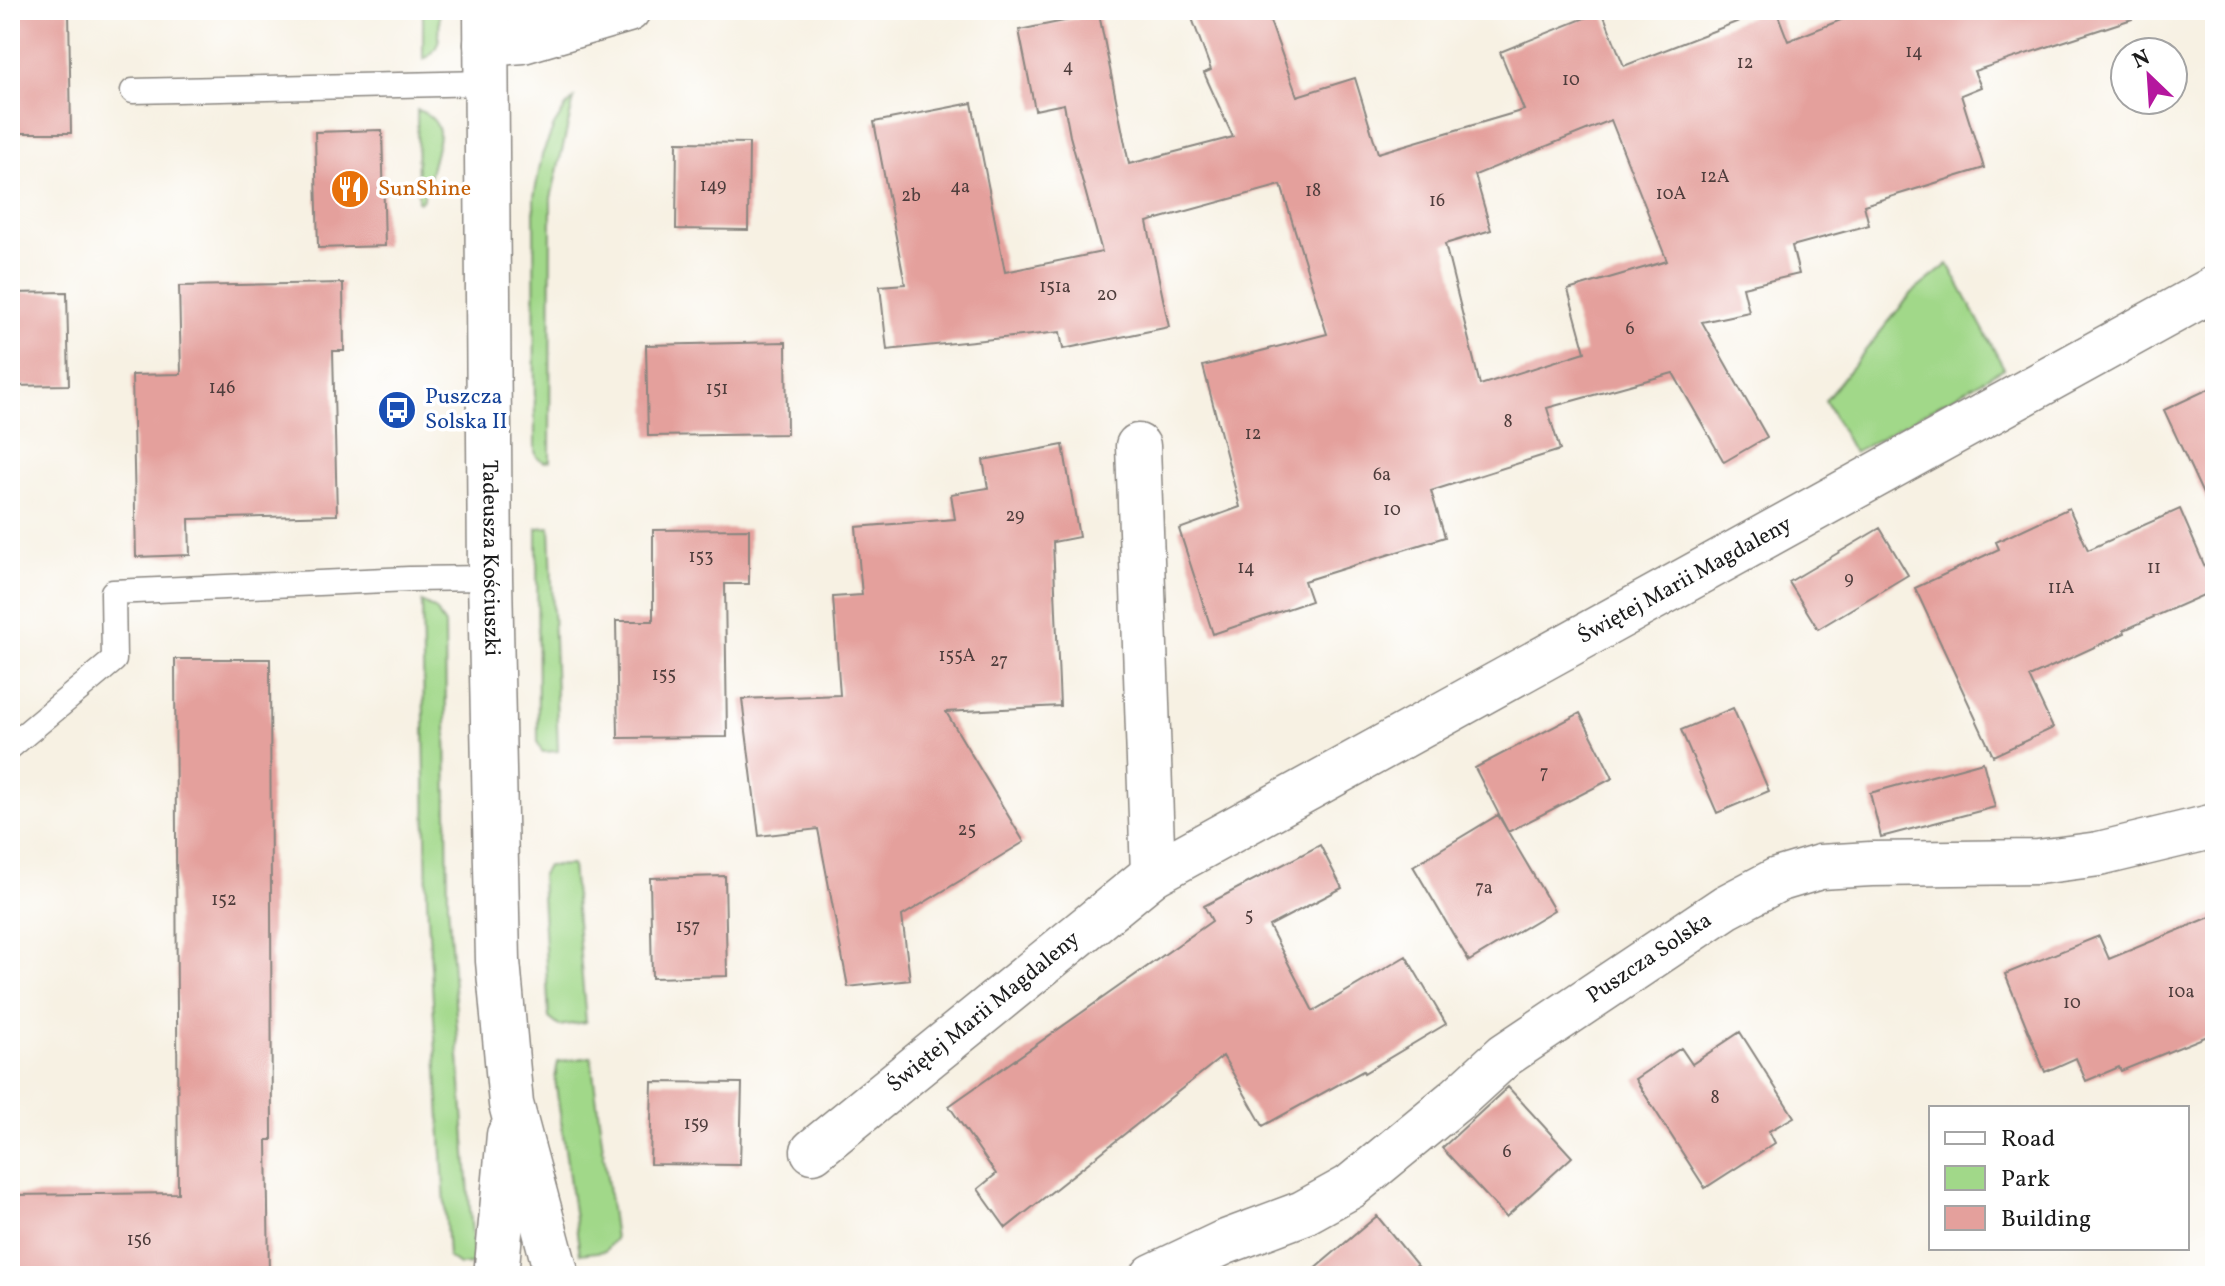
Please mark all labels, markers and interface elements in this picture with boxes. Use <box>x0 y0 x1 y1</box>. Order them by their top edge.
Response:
north arrow <box>2109 36 2189 116</box>
house number: 14 <box>1905 40 1923 65</box>
text: N <box>2128 43 2155 78</box>
house number: 12 <box>1737 51 1753 76</box>
house number: 4 <box>1063 55 1073 80</box>
house number: 10 <box>1562 68 1580 93</box>
house number: 12A <box>1700 165 1730 190</box>
restaurant icon: SunShine <box>329 168 371 210</box>
place label: SunShine <box>378 174 471 205</box>
house number: 149 <box>700 174 726 199</box>
house number: 4a <box>950 175 970 200</box>
house number: 18 <box>1305 179 1321 204</box>
house number: 10A <box>1656 182 1687 207</box>
house number: 2b <box>901 184 921 209</box>
house number: 16 <box>1429 189 1445 214</box>
house number: 151a <box>1039 275 1071 300</box>
house number: 20 <box>1097 283 1117 308</box>
house number: 6 <box>1625 317 1635 342</box>
house number: 146 <box>209 376 235 401</box>
house number: 151 <box>706 377 728 402</box>
place label: Puszcza Solska II <box>425 382 508 438</box>
bus stop icon: Puszcza Solska II <box>376 389 418 431</box>
house number: 8 <box>1503 410 1513 435</box>
house number: 12 <box>1245 422 1261 447</box>
street label: Tadeusza Kościuszki <box>474 459 507 657</box>
house number: 6a <box>1373 463 1391 488</box>
house number: 10 <box>1383 498 1401 523</box>
house number: 29 <box>1006 504 1024 529</box>
street label: Świętej Marii Magdaleny <box>1572 509 1798 652</box>
house number: 153 <box>689 545 713 570</box>
house number: 14 <box>1237 556 1255 581</box>
house number: 11 <box>2147 556 2161 581</box>
house number: 9 <box>1844 567 1854 592</box>
house number: 11A <box>2048 576 2075 601</box>
house number: 155A <box>939 644 976 669</box>
house number: 27 <box>990 649 1008 674</box>
house number: 155 <box>652 663 676 688</box>
house number: 7 <box>1540 761 1548 786</box>
house number: 25 <box>958 818 976 843</box>
house number: 7a <box>1475 876 1493 901</box>
house number: 152 <box>211 888 237 913</box>
house number: 5 <box>1245 904 1253 929</box>
street label: Puszcza Solska <box>1581 905 1718 1011</box>
house number: 157 <box>676 915 700 940</box>
street label: Świętej Marii Magdaleny <box>881 924 1087 1100</box>
house number: 10a <box>2168 980 2194 1005</box>
house number: 10 <box>2063 991 2081 1016</box>
house number: 8 <box>1710 1086 1720 1111</box>
legend <box>1929 1106 2189 1250</box>
house number: 159 <box>684 1112 708 1137</box>
text: Road <box>2001 1123 2055 1157</box>
house number: 6 <box>1502 1140 1512 1165</box>
text: Park <box>2001 1163 2050 1197</box>
text: Building <box>2001 1203 2091 1237</box>
house number: 156 <box>127 1228 151 1253</box>

